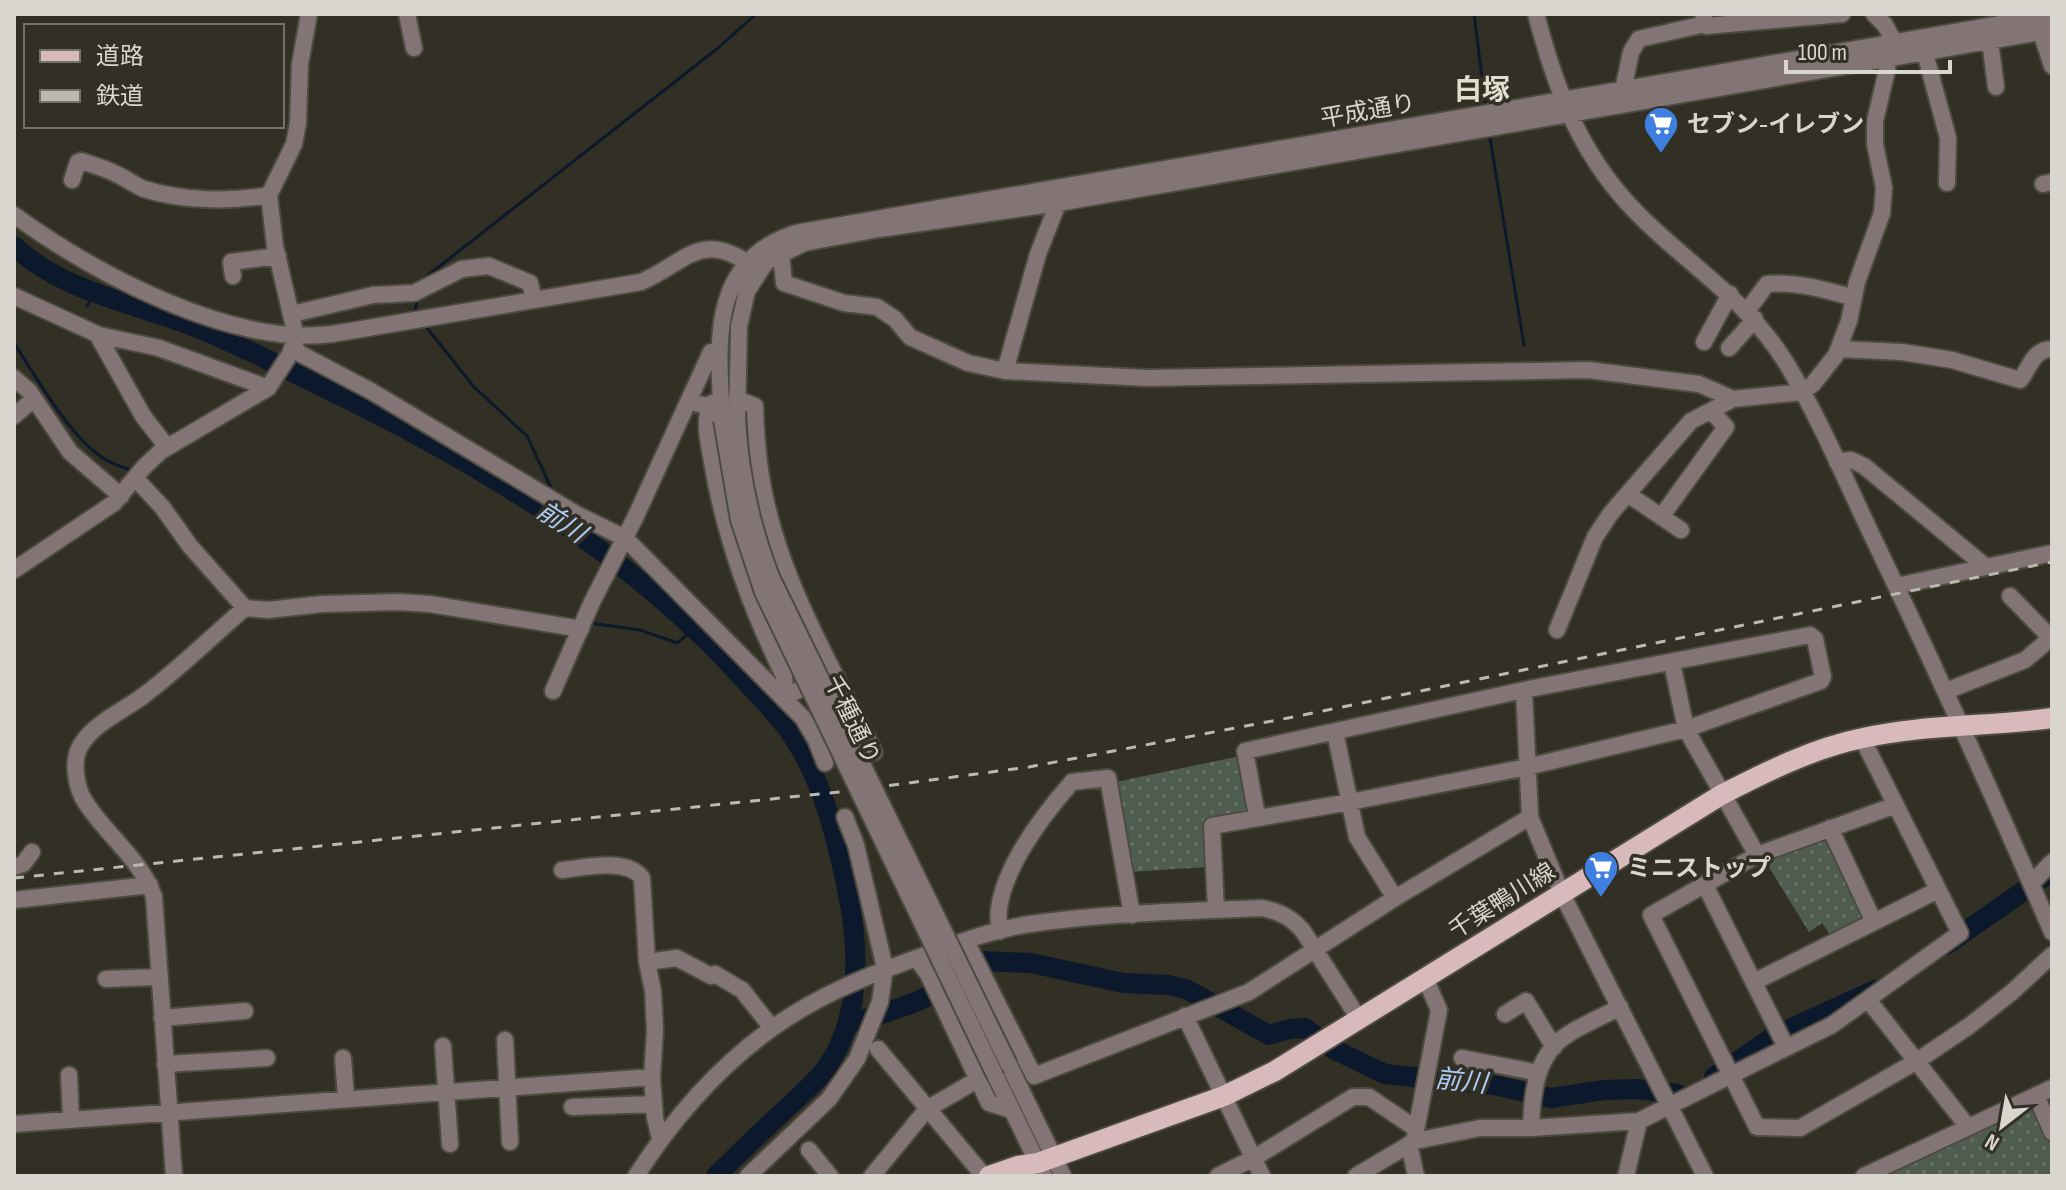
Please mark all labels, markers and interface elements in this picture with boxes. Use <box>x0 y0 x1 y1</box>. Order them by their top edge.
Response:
legend <box>24 24 284 128</box>
scale bar <box>1786 24 1950 74</box>
text: 100 m <box>1798 38 1847 67</box>
text: 道路 <box>96 42 144 71</box>
district label: 白塚 <box>1454 74 1510 107</box>
text: 鉄道 <box>96 82 144 111</box>
street label: 平成通り <box>1318 88 1418 134</box>
supermarket icon: セブン-イレブン <box>1642 105 1680 155</box>
place label: セブン-イレブン <box>1687 110 1864 139</box>
water label: 前川 <box>531 496 594 552</box>
street label: 千種通り <box>818 671 886 769</box>
supermarket icon: ミニストップ <box>1582 849 1620 899</box>
place label: ミニストップ <box>1627 854 1771 883</box>
street label: 千葉鴨川線 <box>1443 857 1561 945</box>
water label: 前川 <box>1434 1064 1491 1100</box>
north arrow <box>1962 1086 2042 1166</box>
text: N <box>1980 1127 2004 1156</box>

